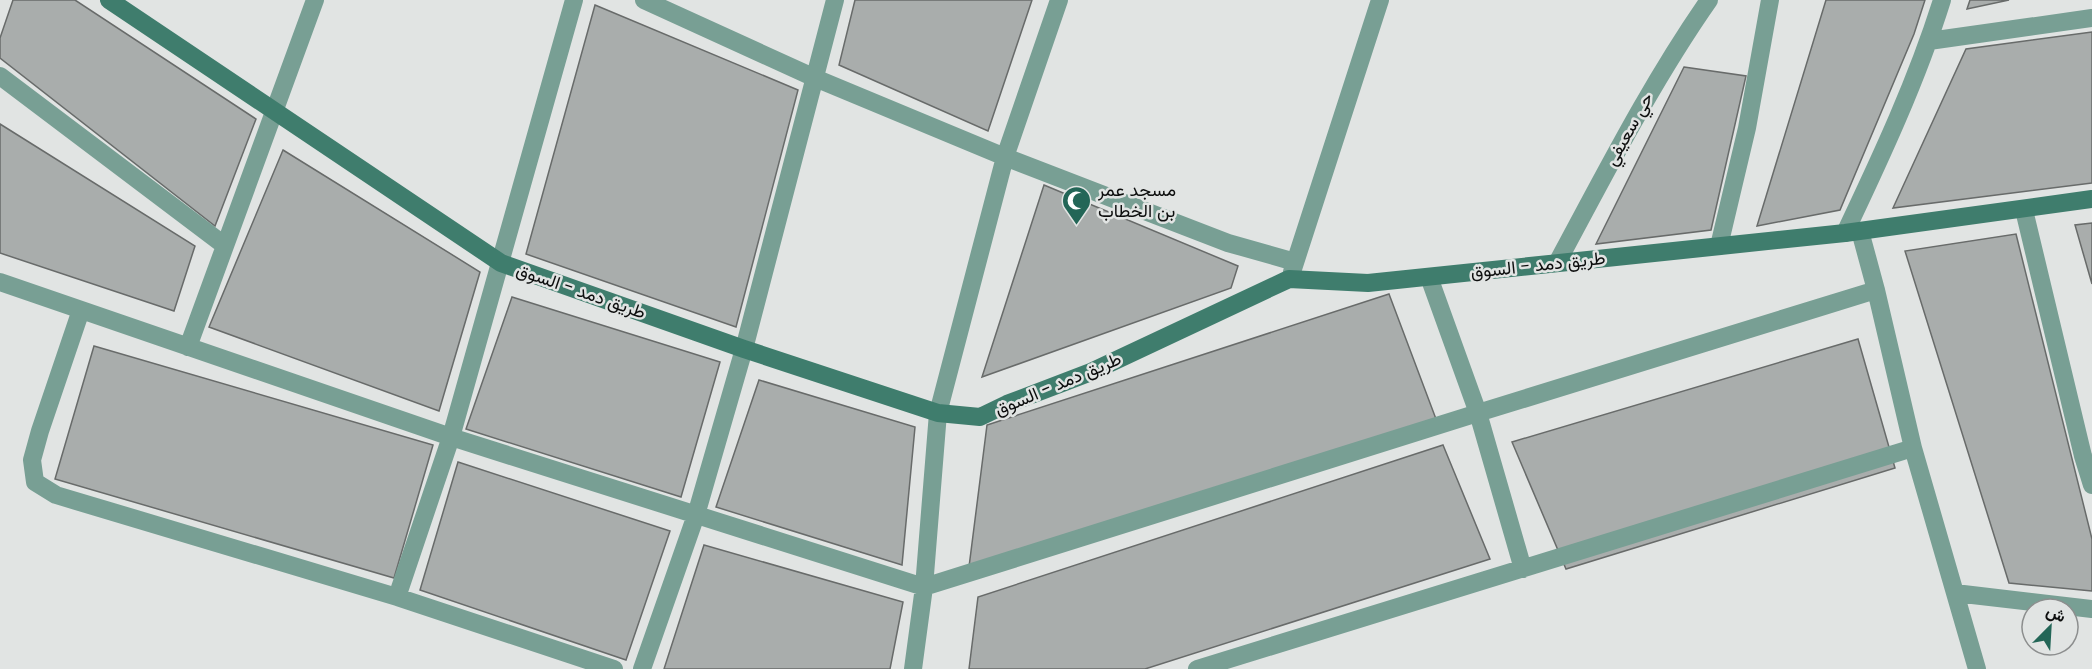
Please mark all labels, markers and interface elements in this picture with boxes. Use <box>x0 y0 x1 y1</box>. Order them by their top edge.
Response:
street label: حي سعيفي <box>1598 88 1662 171</box>
place label: مسجد عمر بن الخطاب <box>1097 177 1176 223</box>
mosque icon: مسجد عمر بن الخطاب <box>1061 184 1093 226</box>
street label: طريق دمد - السوق <box>1469 245 1607 284</box>
street label: طريق دمد - السوق <box>513 257 649 324</box>
street label: طريق دمد - السوق <box>991 346 1125 421</box>
north arrow <box>2020 597 2080 657</box>
text: ش <box>2042 599 2069 628</box>

